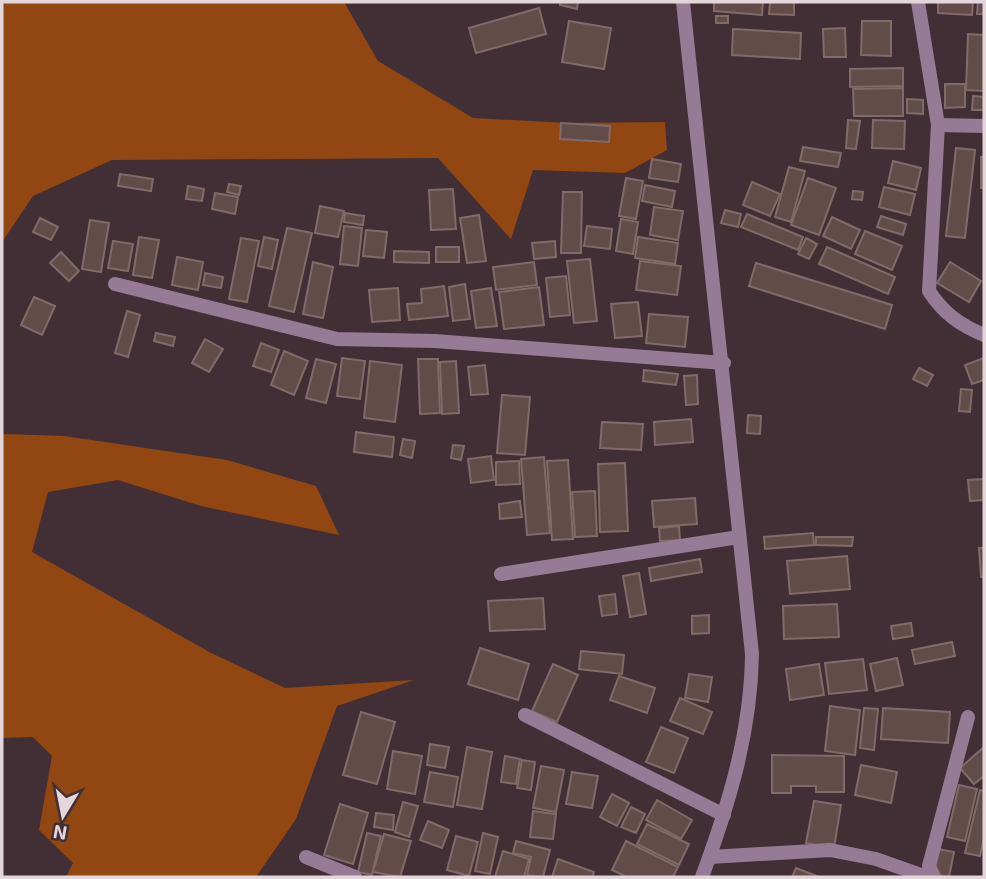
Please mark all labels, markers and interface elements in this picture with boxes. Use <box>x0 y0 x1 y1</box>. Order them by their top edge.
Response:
north arrow <box>28 781 98 851</box>
text: N <box>51 821 69 846</box>

